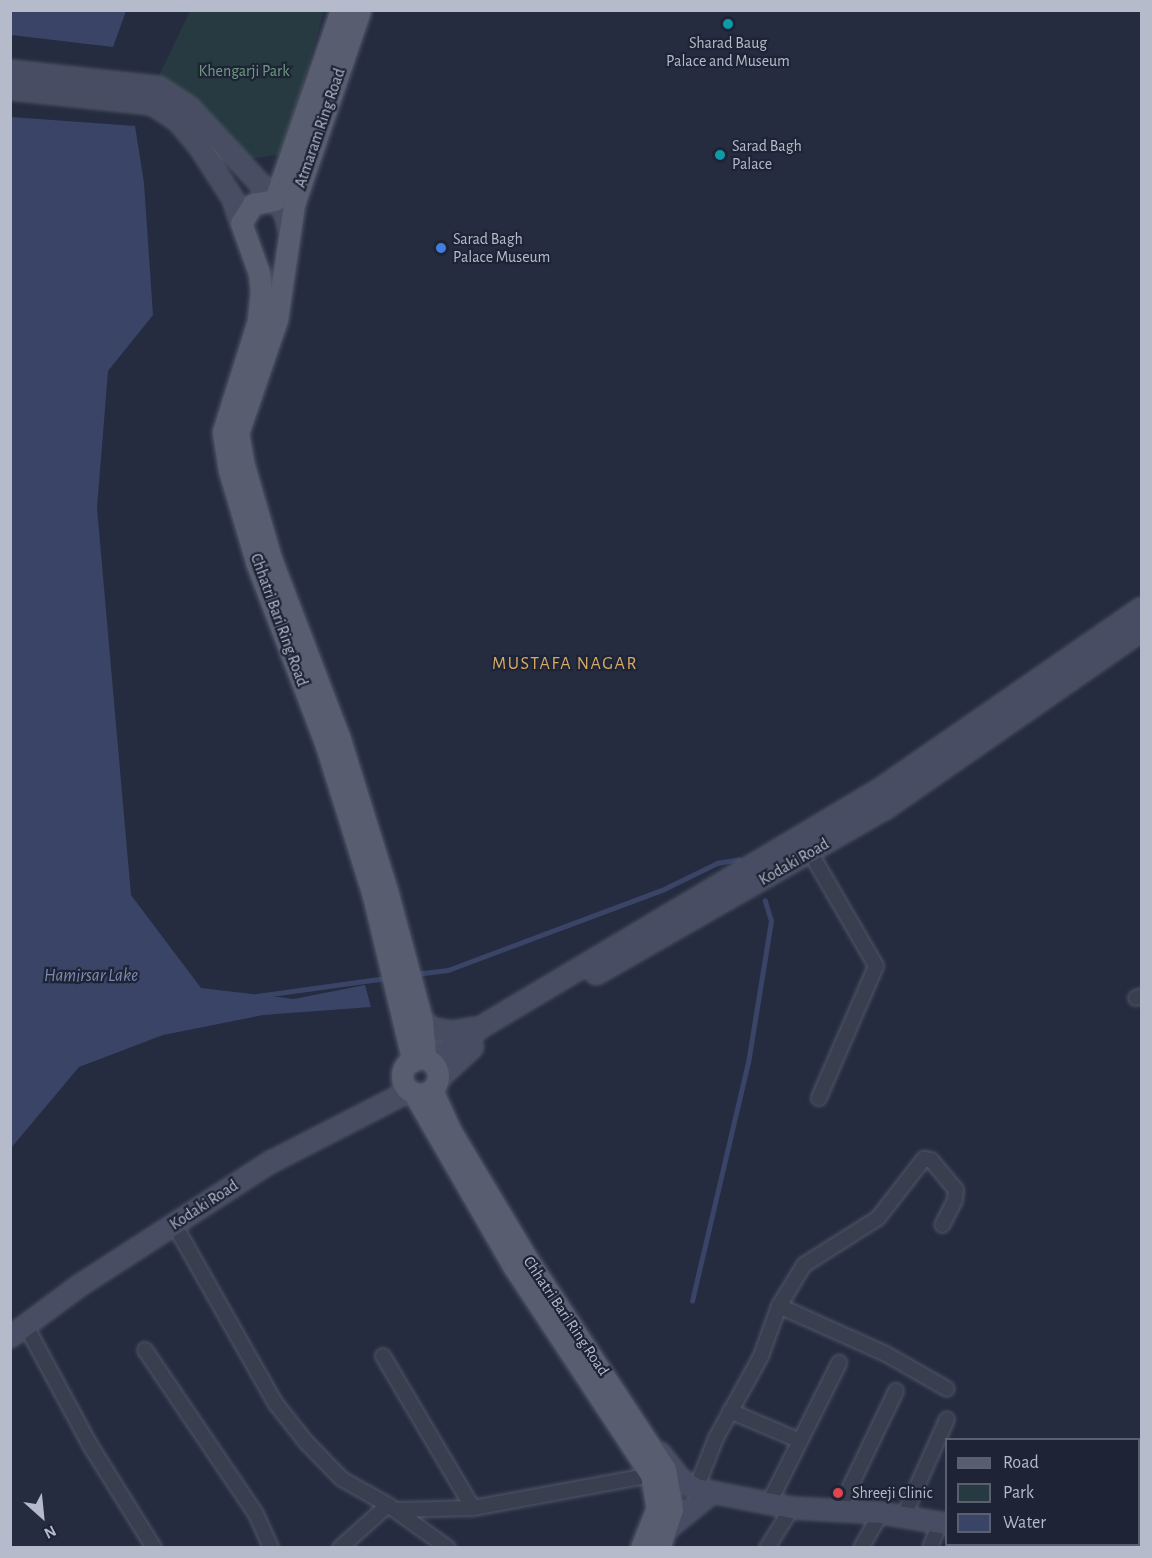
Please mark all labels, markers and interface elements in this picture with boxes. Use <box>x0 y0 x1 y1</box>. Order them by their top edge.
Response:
marker: Sharad Baug Palace and Museum <box>721 17 735 31</box>
place label: Sharad Baug Palace and Museum <box>666 33 790 71</box>
park label: Khengarji Park <box>198 61 290 81</box>
street label: Atmaram Ring Road <box>291 66 349 190</box>
place label: Sarad Bagh Palace <box>732 136 802 174</box>
marker: Sarad Bagh Palace <box>713 148 727 162</box>
place label: Sarad Bagh Palace Museum <box>453 229 550 267</box>
marker: Sarad Bagh Palace Museum <box>434 241 448 255</box>
street label: Chhatri Bari Ring Road <box>246 551 312 689</box>
district label: MUSTAFA NAGAR <box>492 653 638 675</box>
street label: Kodaki Road <box>756 834 832 890</box>
water label: Hamirsar Lake <box>44 965 138 987</box>
street label: Kodaki Road <box>166 1176 242 1234</box>
street label: Chhatri Bari Ring Road <box>519 1253 613 1379</box>
legend <box>945 1438 1140 1546</box>
text: Road <box>1003 1454 1039 1472</box>
place label: Shreeji Clinic <box>852 1483 933 1503</box>
marker: Shreeji Clinic <box>829 1484 847 1502</box>
text: Park <box>1003 1484 1034 1502</box>
north arrow <box>12 1486 72 1546</box>
text: Water <box>1003 1514 1046 1532</box>
text: N <box>42 1522 59 1542</box>

